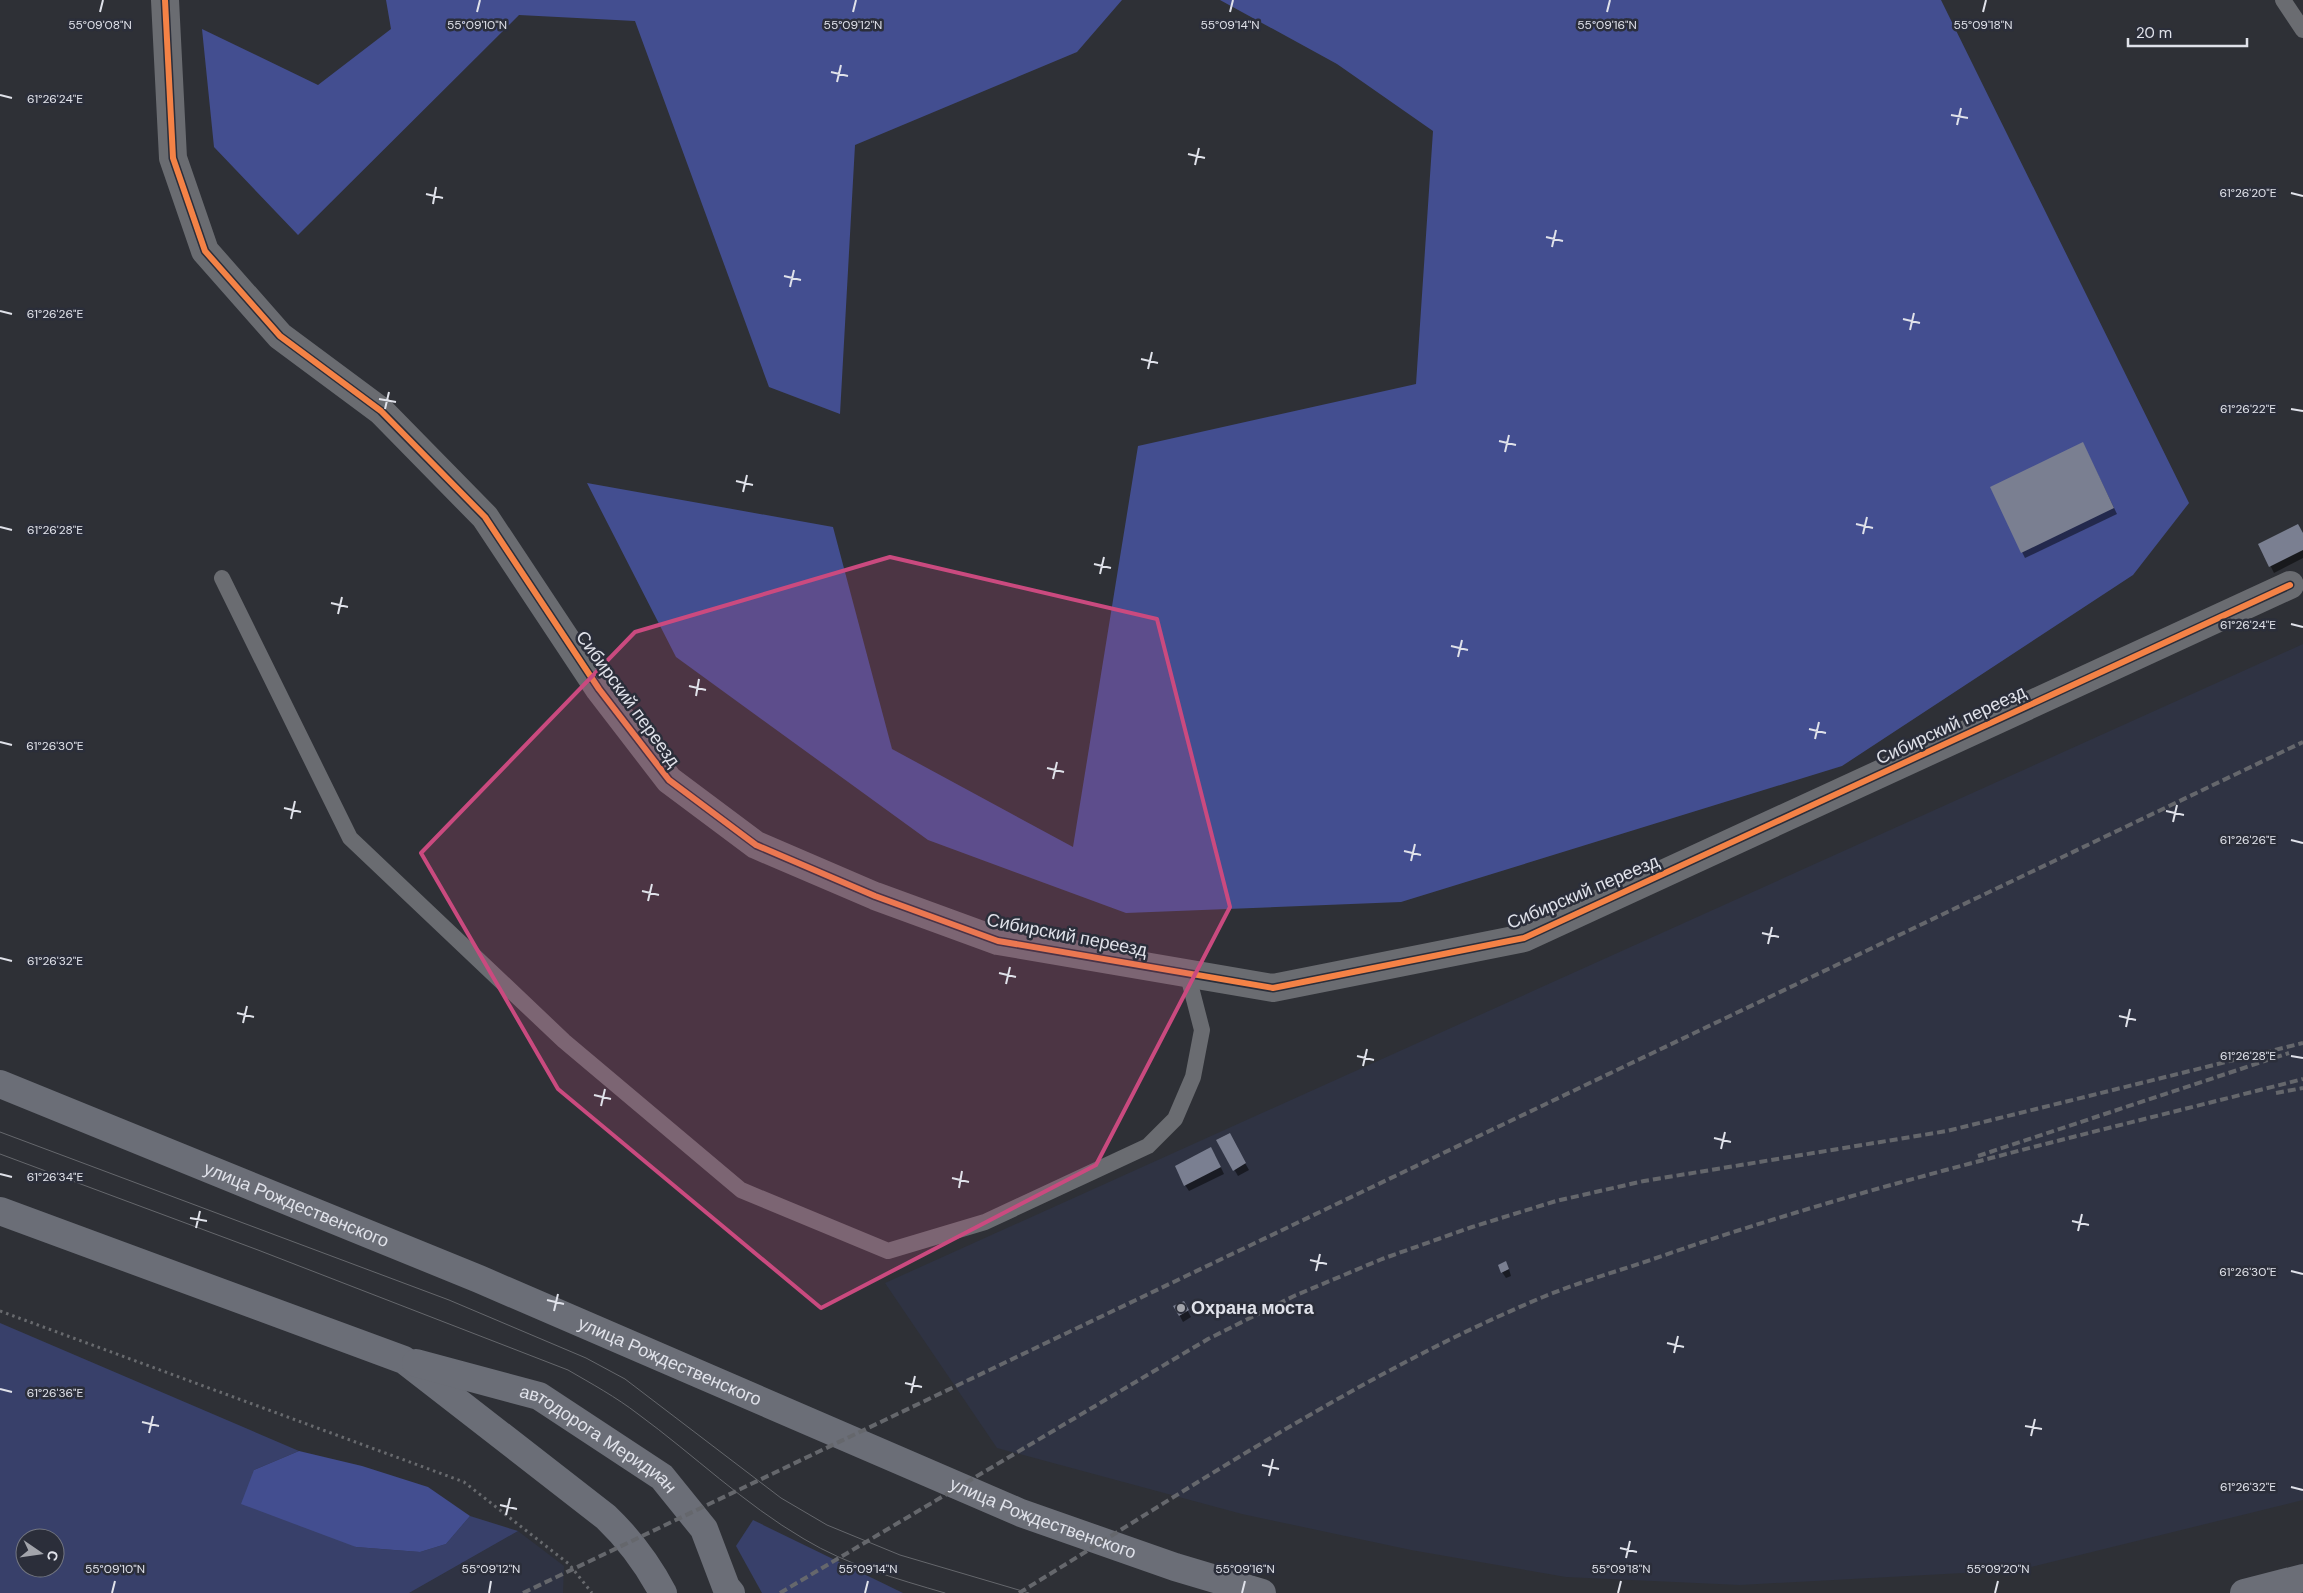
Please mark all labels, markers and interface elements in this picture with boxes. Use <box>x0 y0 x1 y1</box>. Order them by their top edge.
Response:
scale bar <box>2128 15 2247 47</box>
text: 55°09'08"N <box>68 17 132 33</box>
text: 55°09'10"N <box>447 17 507 33</box>
text: 55°09'12"N <box>824 17 882 33</box>
text: 55°09'14"N <box>1200 17 1260 33</box>
text: 55°09'16"N <box>1577 17 1637 33</box>
text: 55°09'18"N <box>1953 17 2013 33</box>
text: 20 m <box>2136 23 2172 43</box>
text: 61°26'24"E <box>27 91 83 107</box>
text: 61°26'20"E <box>2219 185 2277 201</box>
text: 61°26'26"E <box>27 306 83 322</box>
text: 61°26'22"E <box>2220 401 2276 417</box>
text: 61°26'28"E <box>27 522 83 538</box>
text: 61°26'24"E <box>2220 617 2276 633</box>
street label: Сибирский переезд <box>570 626 686 772</box>
street label: Сибирский переезд <box>1872 679 2030 770</box>
text: 61°26'30"E <box>26 738 84 754</box>
text: 61°26'26"E <box>2220 832 2276 848</box>
street label: Сибирский переезд <box>1503 849 1663 935</box>
street label: Сибирский переезд <box>985 908 1150 962</box>
text: 61°26'32"E <box>27 953 83 969</box>
text: 61°26'28"E <box>2220 1048 2276 1064</box>
street label: улица Рождественского <box>200 1156 393 1253</box>
text: 61°26'34"E <box>27 1169 83 1185</box>
text: 61°26'30"E <box>2219 1264 2277 1280</box>
place label: Охрана моста <box>1191 1296 1315 1320</box>
marker: Охрана моста <box>1175 1302 1187 1314</box>
street label: улица Рождественского <box>574 1311 765 1412</box>
street label: автодорога Меридиан <box>517 1379 682 1498</box>
text: 61°26'36"E <box>27 1385 84 1401</box>
street label: улица Рождественского <box>946 1472 1140 1564</box>
text: 61°26'32"E <box>2220 1479 2276 1495</box>
north arrow <box>15 1528 65 1578</box>
text: С <box>43 1549 63 1563</box>
text: 55°09'10"N <box>85 1561 145 1577</box>
text: 55°09'12"N <box>462 1561 520 1577</box>
text: 55°09'14"N <box>838 1561 898 1577</box>
text: 55°09'16"N <box>1215 1561 1275 1577</box>
text: 55°09'18"N <box>1591 1561 1651 1577</box>
text: 55°09'20"N <box>1966 1561 2030 1577</box>

